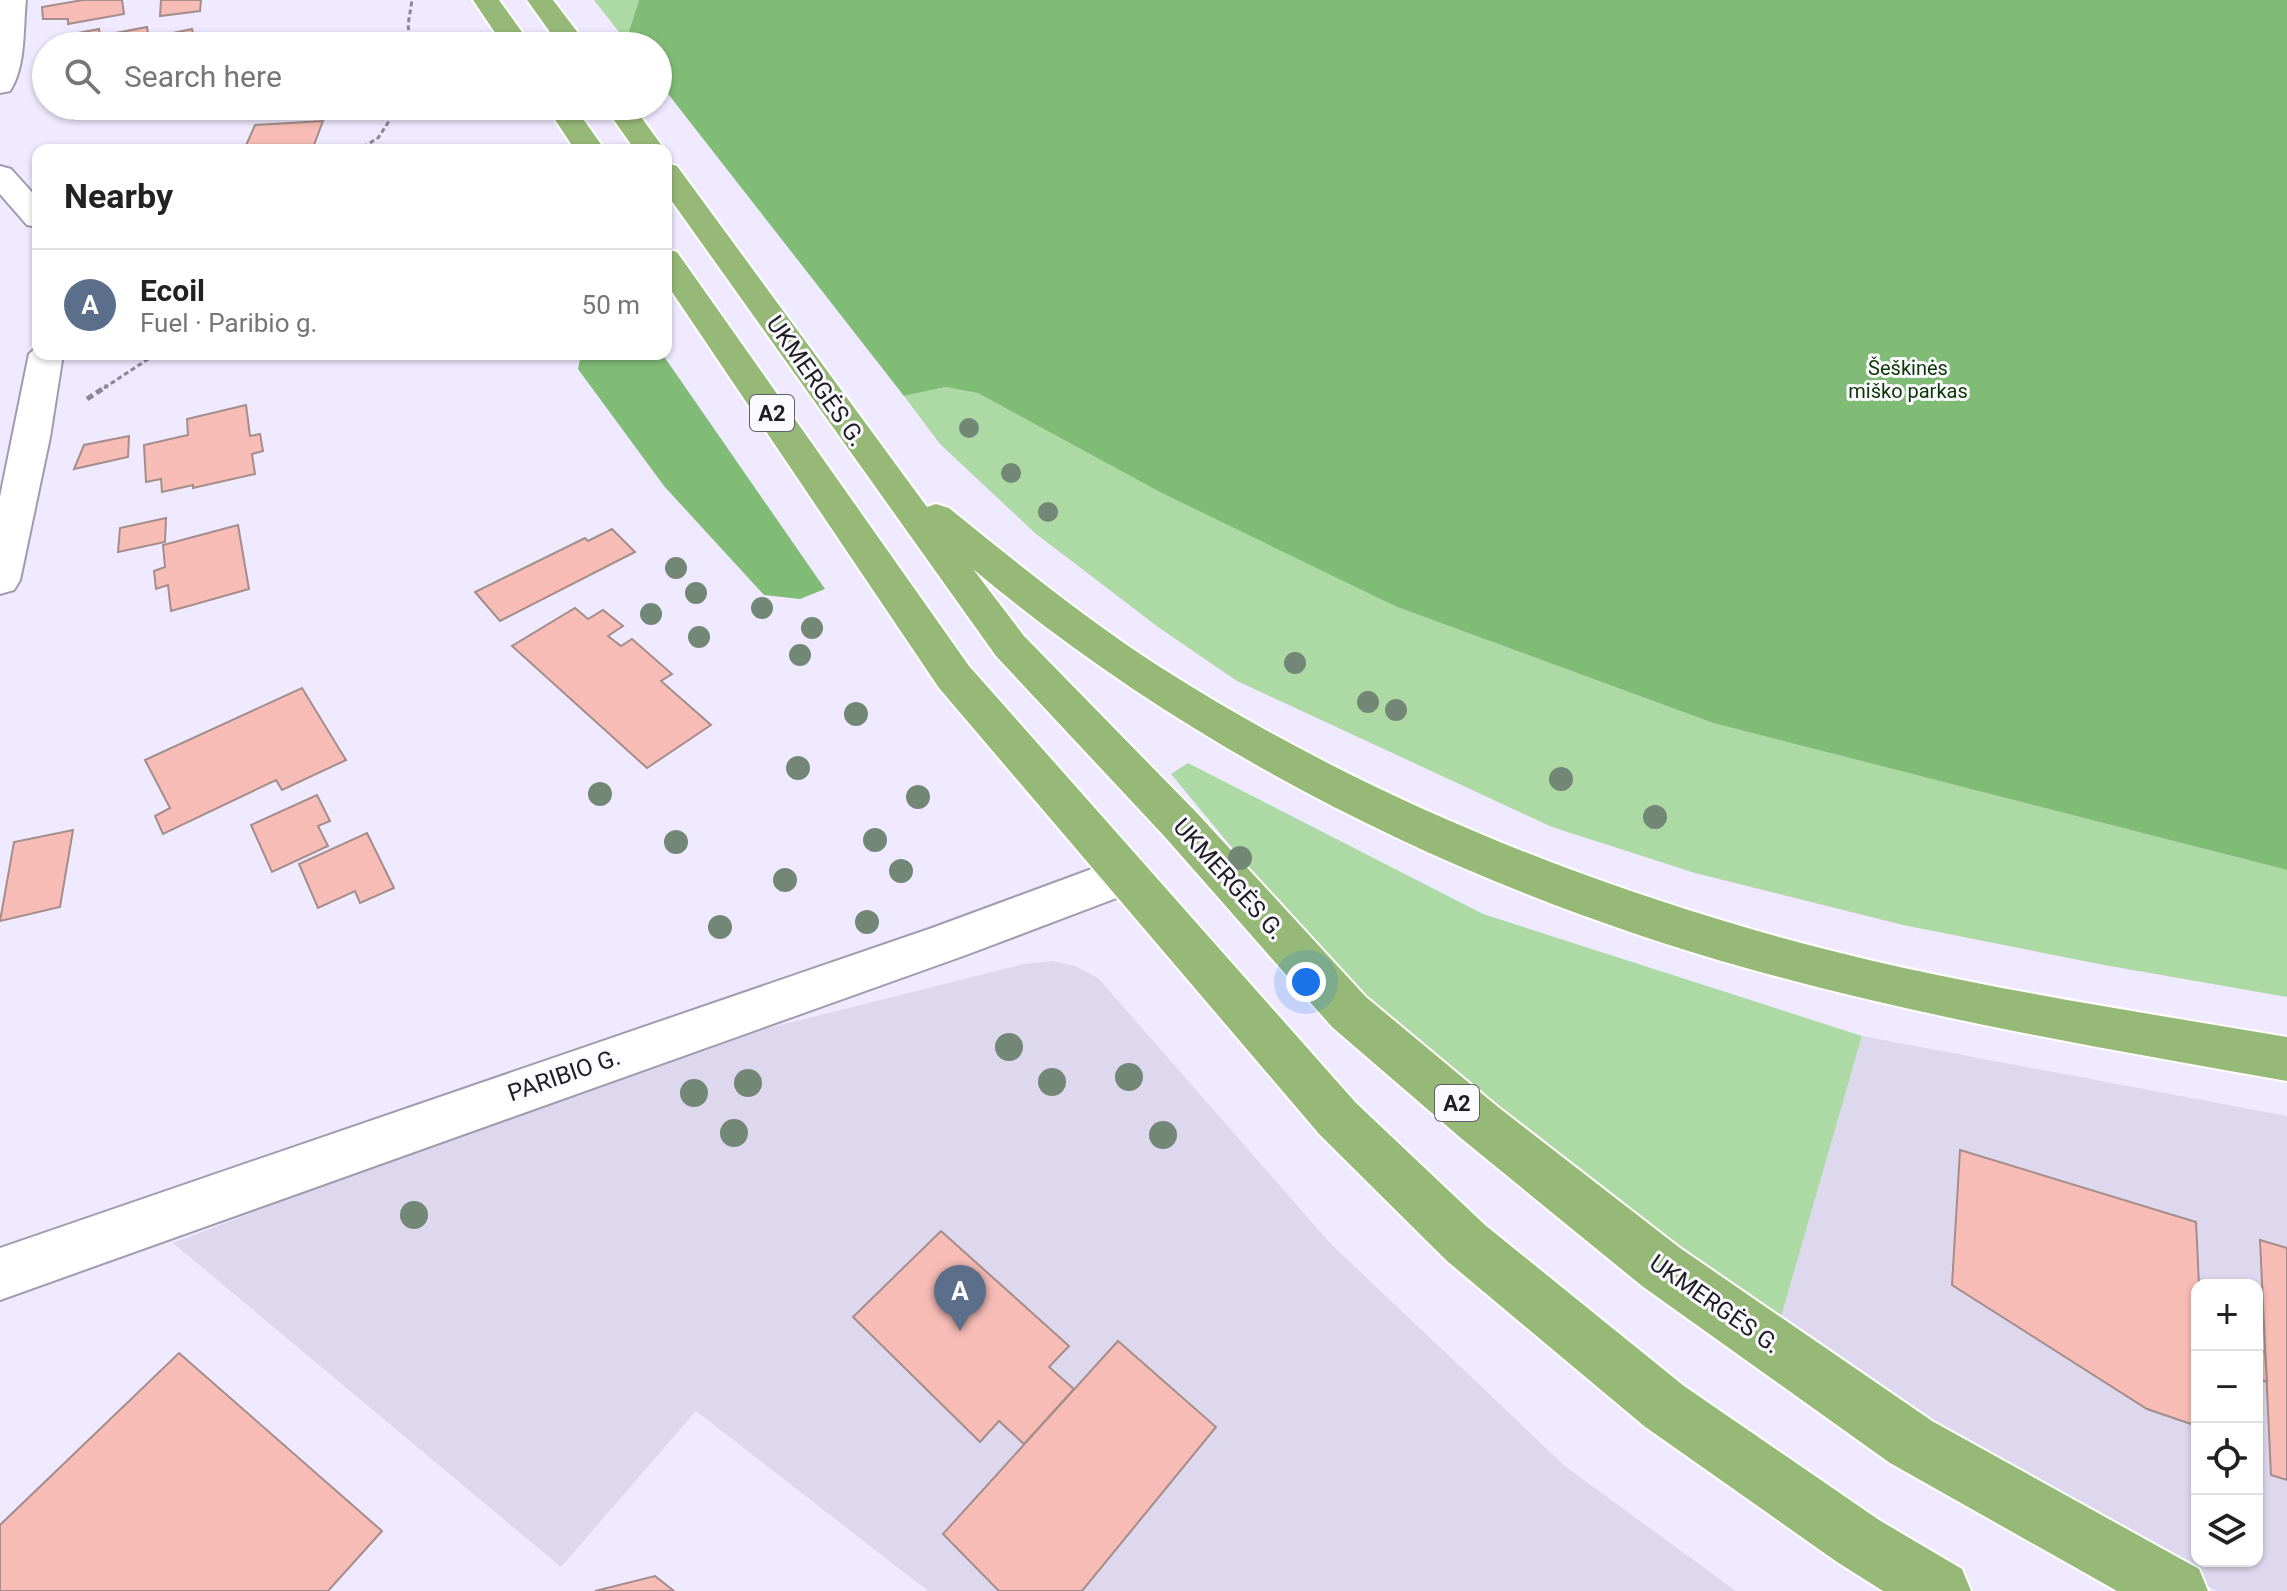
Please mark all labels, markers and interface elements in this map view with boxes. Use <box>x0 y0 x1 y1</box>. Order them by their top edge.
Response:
search box <box>32 32 672 120</box>
icon: search <box>60 54 104 98</box>
text: Search here <box>124 59 282 94</box>
text: Nearby <box>64 176 173 216</box>
text: Ecoil <box>140 273 205 308</box>
text: A <box>81 290 99 320</box>
text: 50 m <box>582 290 640 320</box>
text: Fuel · Paribio g. <box>140 308 317 338</box>
street label: UKMERGĖS G. <box>761 310 871 452</box>
park label: Šeškinės miško parkas <box>1848 356 1968 403</box>
road number: A2 <box>750 395 794 431</box>
street label: UKMERGĖS G. <box>1167 813 1291 945</box>
your location <box>1286 962 1326 1002</box>
street label: PARIBIO G. <box>504 1043 624 1107</box>
road number: A2 <box>1435 1085 1479 1121</box>
street label: UKMERGĖS G. <box>1644 1249 1786 1359</box>
pin: A <box>934 1265 986 1331</box>
map controls <box>2191 1279 2263 1567</box>
button: + <box>2191 1279 2263 1351</box>
button: − <box>2191 1351 2263 1423</box>
button: locate <box>2191 1423 2263 1495</box>
button: layers <box>2191 1495 2263 1567</box>

